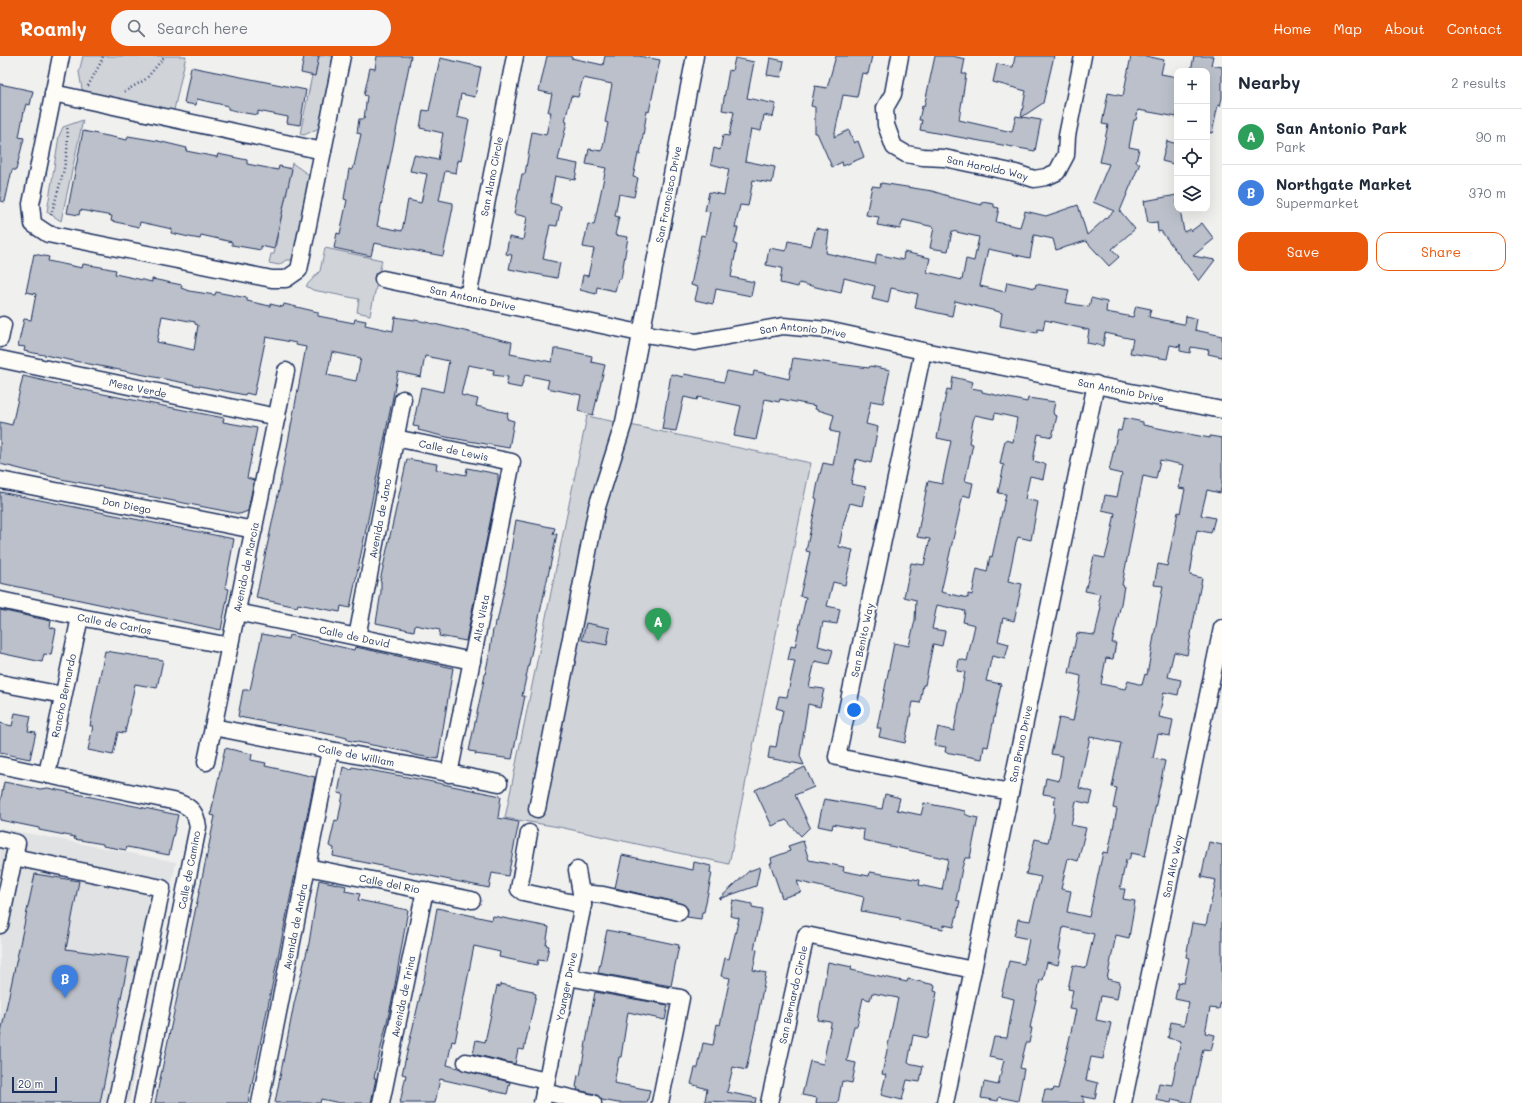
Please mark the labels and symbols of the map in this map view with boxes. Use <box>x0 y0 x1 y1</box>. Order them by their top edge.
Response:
street label: San Alano Circle <box>477 135 506 217</box>
street label: San Francisco Drive <box>652 145 684 244</box>
street label: San Haroldo Way <box>946 152 1030 184</box>
street label: San Antonio Drive <box>429 282 517 314</box>
street label: San Antonio Drive <box>759 319 848 341</box>
street label: Mesa Verde <box>108 375 168 401</box>
street label: San Antonio Drive <box>1077 375 1165 405</box>
street label: Calle de Lewis <box>418 436 490 464</box>
street label: Avenida de Jano <box>365 477 395 559</box>
street label: Don Diego <box>101 493 152 517</box>
street label: Avenido de Marcia <box>230 521 262 613</box>
street label: Alta Vista <box>470 593 492 643</box>
street label: San Benito Way <box>847 602 877 678</box>
pin: A <box>645 608 671 641</box>
street label: Calle de Carlos <box>76 610 153 638</box>
street label: Calle de David <box>318 622 391 651</box>
street label: Rancho Bernardo <box>48 652 79 739</box>
your location <box>844 700 864 720</box>
street label: San Bruno Drive <box>1006 704 1035 784</box>
street label: Calle de William <box>317 741 396 769</box>
street label: Calle de Camino <box>175 830 203 910</box>
street label: San Alto Way <box>1159 833 1186 899</box>
street label: Calle del Rio <box>358 871 421 896</box>
street label: Avenida de Andra <box>280 882 311 971</box>
street label: San Bernardo Circle <box>775 944 810 1045</box>
street label: Younger Drive <box>552 951 580 1022</box>
street label: Avenida de Trina <box>388 954 418 1038</box>
pin: B <box>52 965 78 998</box>
scale bar <box>12 1075 57 1094</box>

